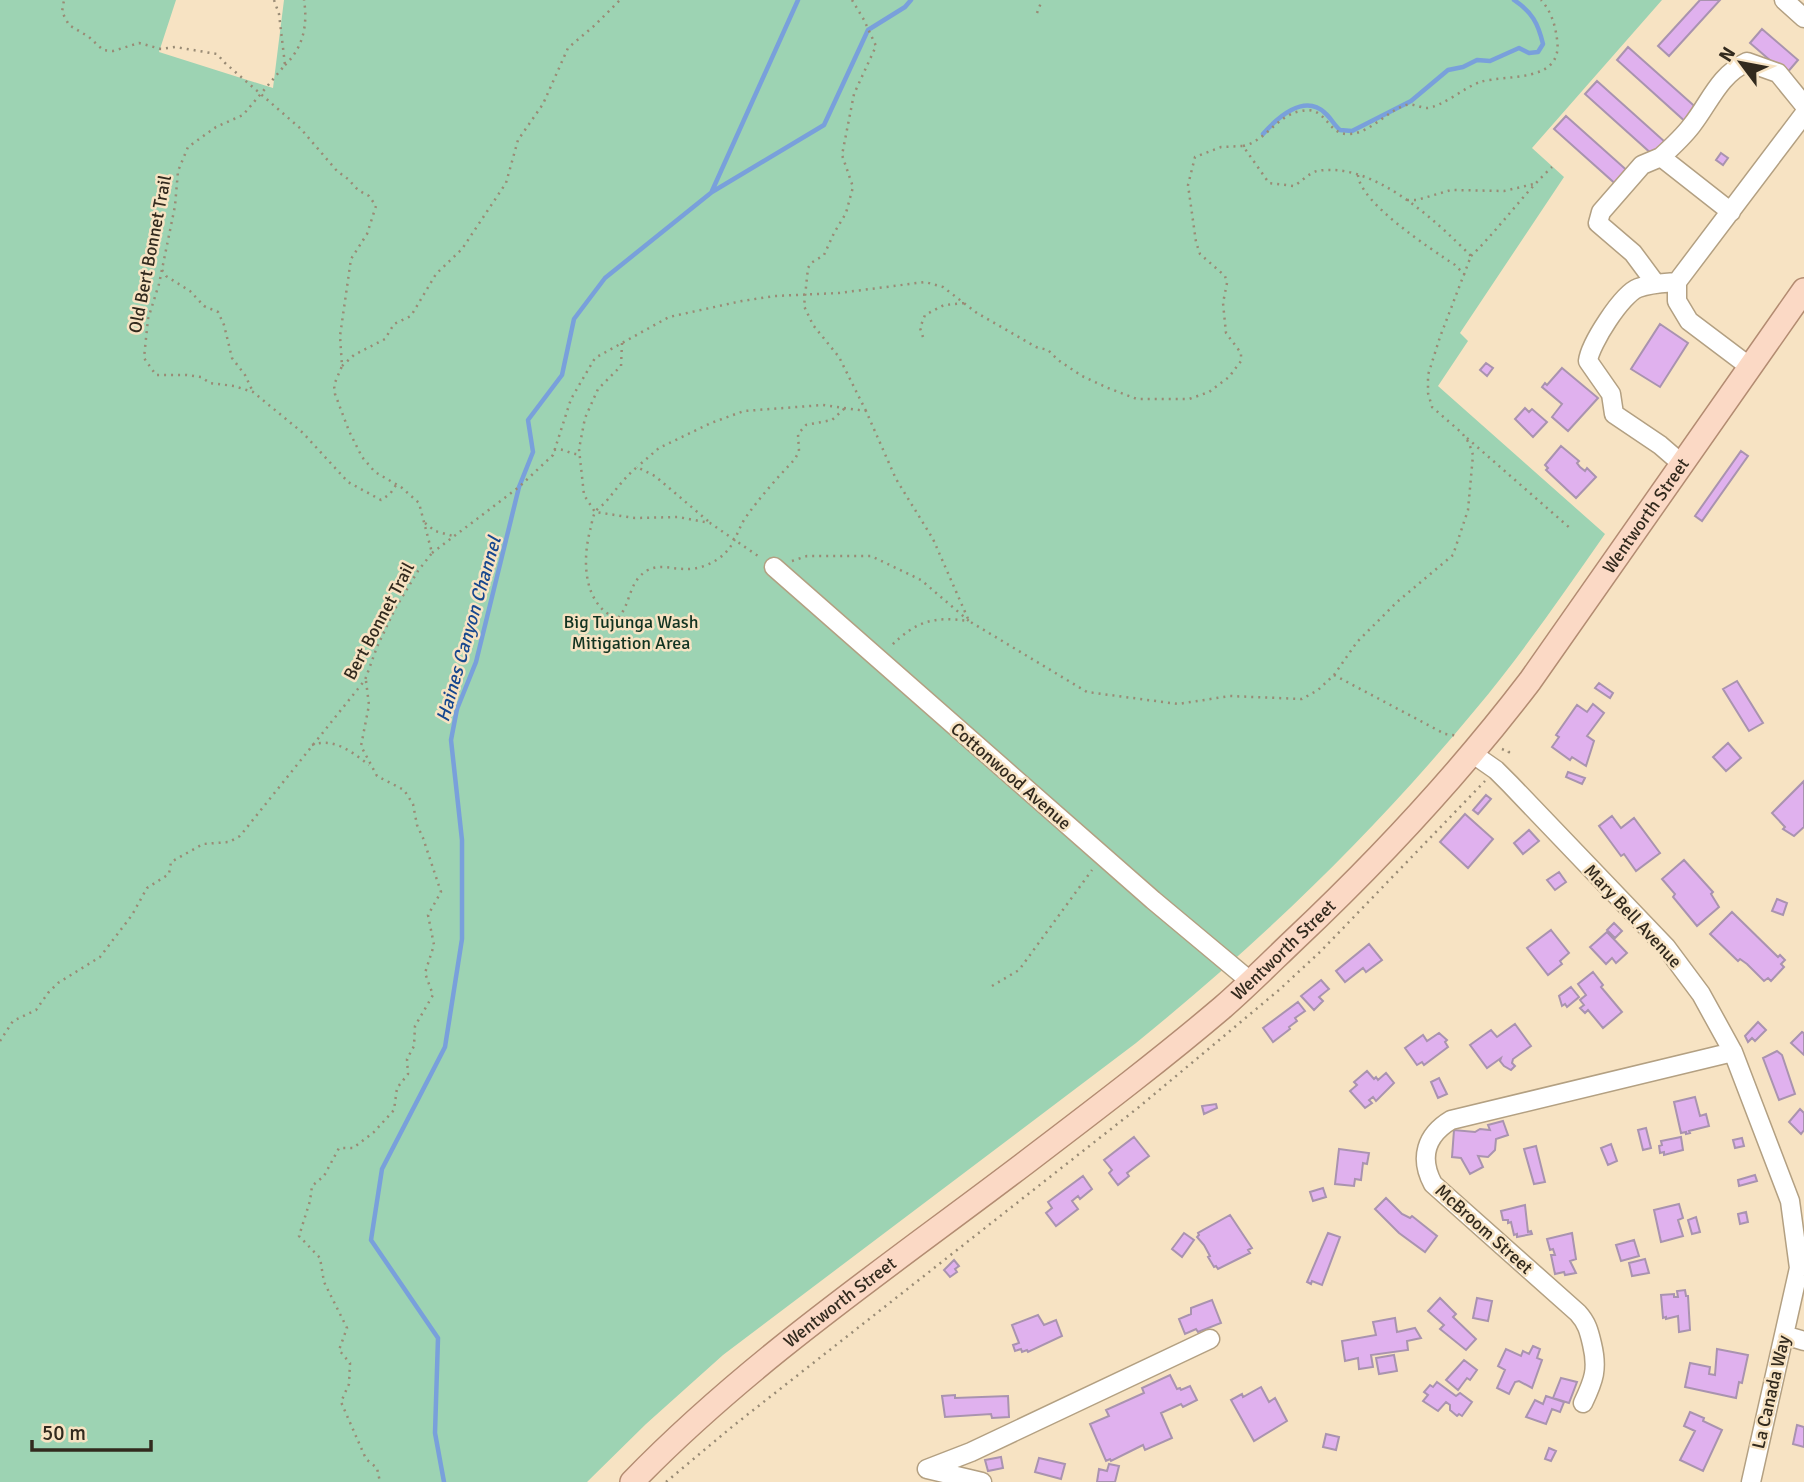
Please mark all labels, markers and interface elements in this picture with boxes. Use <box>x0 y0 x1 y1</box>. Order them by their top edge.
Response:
north arrow <box>1706 28 1776 98</box>
text: N <box>1714 43 1741 66</box>
street label: Old Bert Bonnet Trail <box>124 173 176 335</box>
street label: Wentworth Street <box>1598 454 1694 578</box>
water label: Haines Canyon Channel <box>431 533 507 725</box>
street label: Bert Bonnet Trail <box>339 558 419 684</box>
park label: Big Tujunga Wash Mitigation Area <box>563 611 699 654</box>
street label: Cottonwood Avenue <box>946 718 1076 834</box>
street label: Mary Bell Avenue <box>1579 860 1687 972</box>
street label: Wentworth Street <box>1227 895 1340 1005</box>
street label: McBroom Street <box>1431 1179 1537 1279</box>
street label: Wentworth Street <box>779 1252 900 1353</box>
street label: La Canada Way <box>1747 1333 1795 1451</box>
scale bar <box>32 1408 150 1452</box>
text: 50 m <box>42 1420 86 1446</box>

